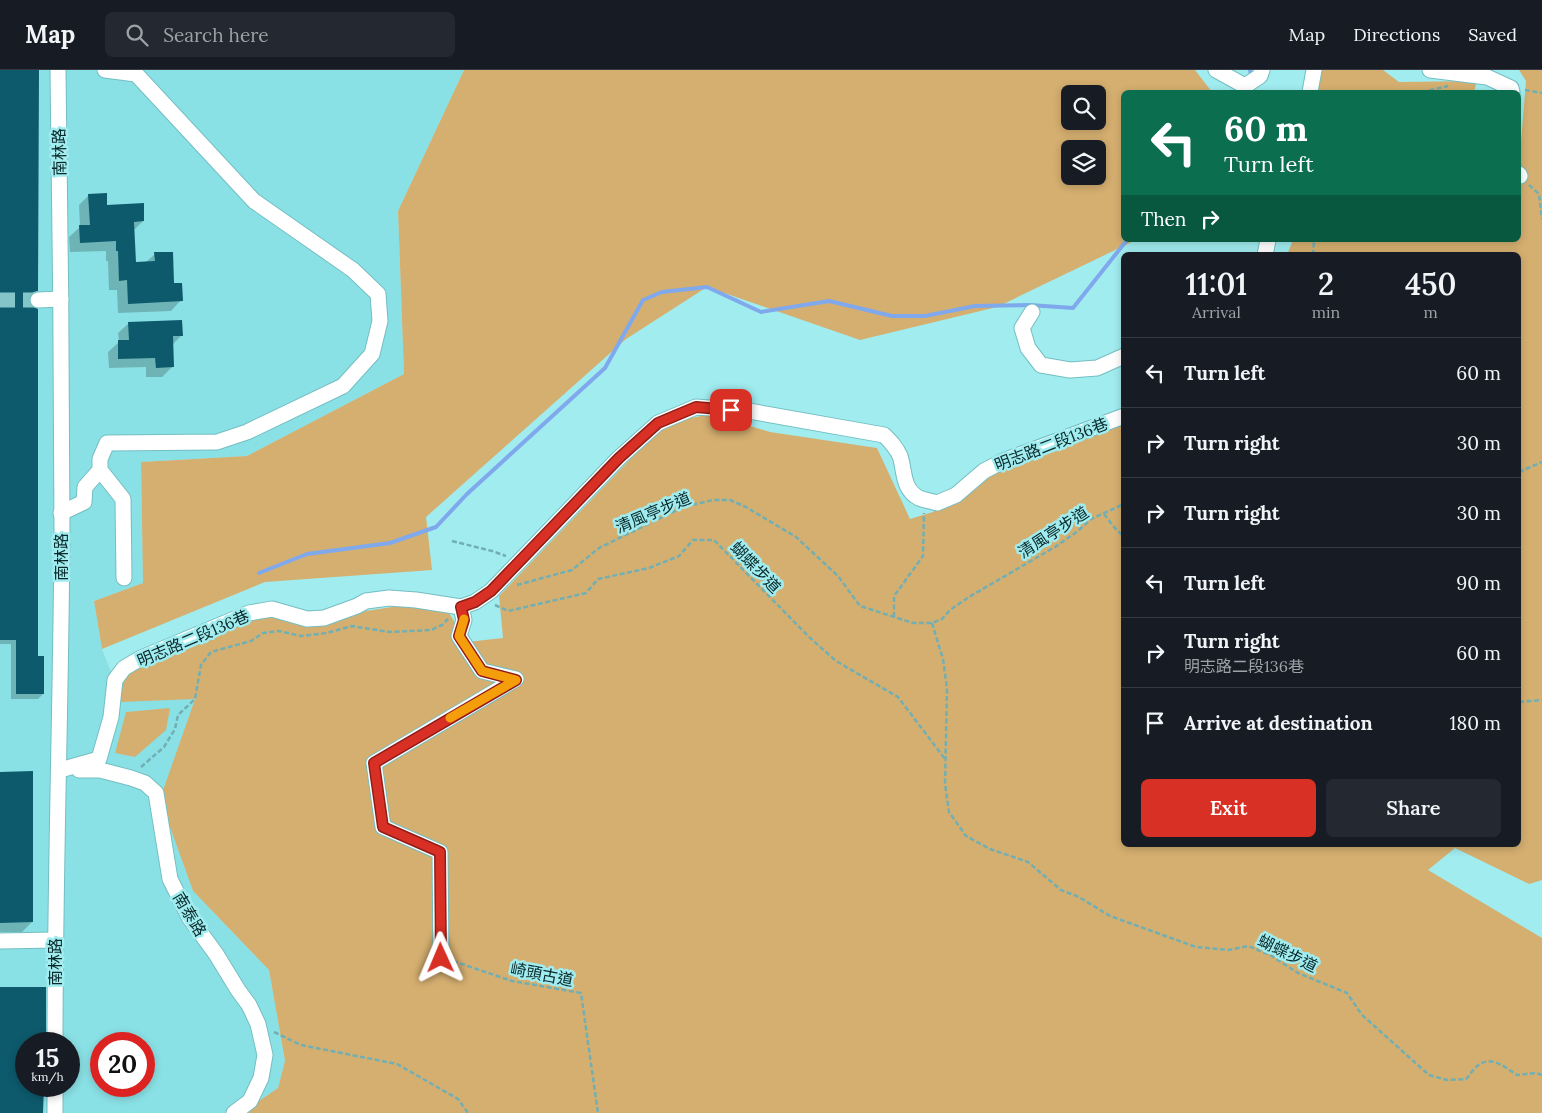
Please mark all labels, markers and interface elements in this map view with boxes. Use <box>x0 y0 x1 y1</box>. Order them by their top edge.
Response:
search box <box>105 12 455 57</box>
text: Map <box>25 19 75 50</box>
icon: search <box>123 21 151 49</box>
text: Search here <box>163 23 269 47</box>
text: Map <box>1289 23 1325 46</box>
text: Directions <box>1353 23 1440 46</box>
text: Saved <box>1468 23 1517 46</box>
map controls <box>1061 85 1106 185</box>
button: search <box>1061 85 1106 130</box>
text: 60 m <box>1224 106 1308 151</box>
icon: left <box>1141 110 1206 175</box>
street label: 南林路 <box>49 128 69 176</box>
button: layers <box>1061 140 1106 185</box>
text: Turn left <box>1224 150 1314 178</box>
icon: right <box>1196 205 1224 233</box>
text: Then <box>1141 207 1186 231</box>
text: 11:01 <box>1186 265 1247 303</box>
text: 2 <box>1318 265 1334 303</box>
text: 450 <box>1405 265 1456 303</box>
text: Arrival <box>1192 302 1241 322</box>
text: min <box>1312 302 1340 322</box>
text: m <box>1423 302 1438 322</box>
icon: left <box>1141 359 1169 387</box>
text: Turn left <box>1184 361 1265 385</box>
text: 60 m <box>1456 361 1501 385</box>
pin <box>710 389 752 431</box>
icon: arrive <box>717 396 745 424</box>
street label: 明志路二段136巷 <box>991 413 1111 475</box>
icon: right <box>1141 429 1169 457</box>
text: Turn right <box>1184 431 1280 455</box>
text: 30 m <box>1457 431 1501 455</box>
street label: 清風亭步道 <box>612 487 694 537</box>
icon: right <box>1141 499 1169 527</box>
text: Turn right <box>1184 501 1280 525</box>
text: 30 m <box>1457 501 1501 525</box>
street label: 清風亭步道 <box>1014 502 1092 562</box>
street label: 南林路 <box>51 533 71 581</box>
street label: 蝴蝶步道 <box>727 537 785 597</box>
icon: left <box>1141 569 1169 597</box>
text: Turn left <box>1184 571 1265 595</box>
text: 90 m <box>1456 571 1501 595</box>
street label: 明志路二段136巷 <box>134 605 252 671</box>
text: Turn right <box>1184 629 1280 653</box>
icon: right <box>1141 639 1169 667</box>
text: 60 m <box>1456 641 1501 665</box>
text: 明志路二段136巷 <box>1184 656 1304 676</box>
icon: arrive <box>1141 709 1169 737</box>
text: Arrive at destination <box>1184 711 1373 735</box>
text: 180 m <box>1450 711 1501 735</box>
button: Exit <box>1141 779 1316 837</box>
button: Share <box>1326 779 1501 837</box>
street label: 南泰路 <box>169 888 211 940</box>
street label: 蝴蝶步道 <box>1255 930 1321 976</box>
position arrow <box>414 931 466 983</box>
street label: 南林路 <box>45 938 65 986</box>
street label: 崎頭古道 <box>509 958 575 990</box>
speed limit sign: 20 <box>90 1032 155 1097</box>
text: 15 <box>36 1042 59 1074</box>
text: km/h <box>31 1069 64 1084</box>

